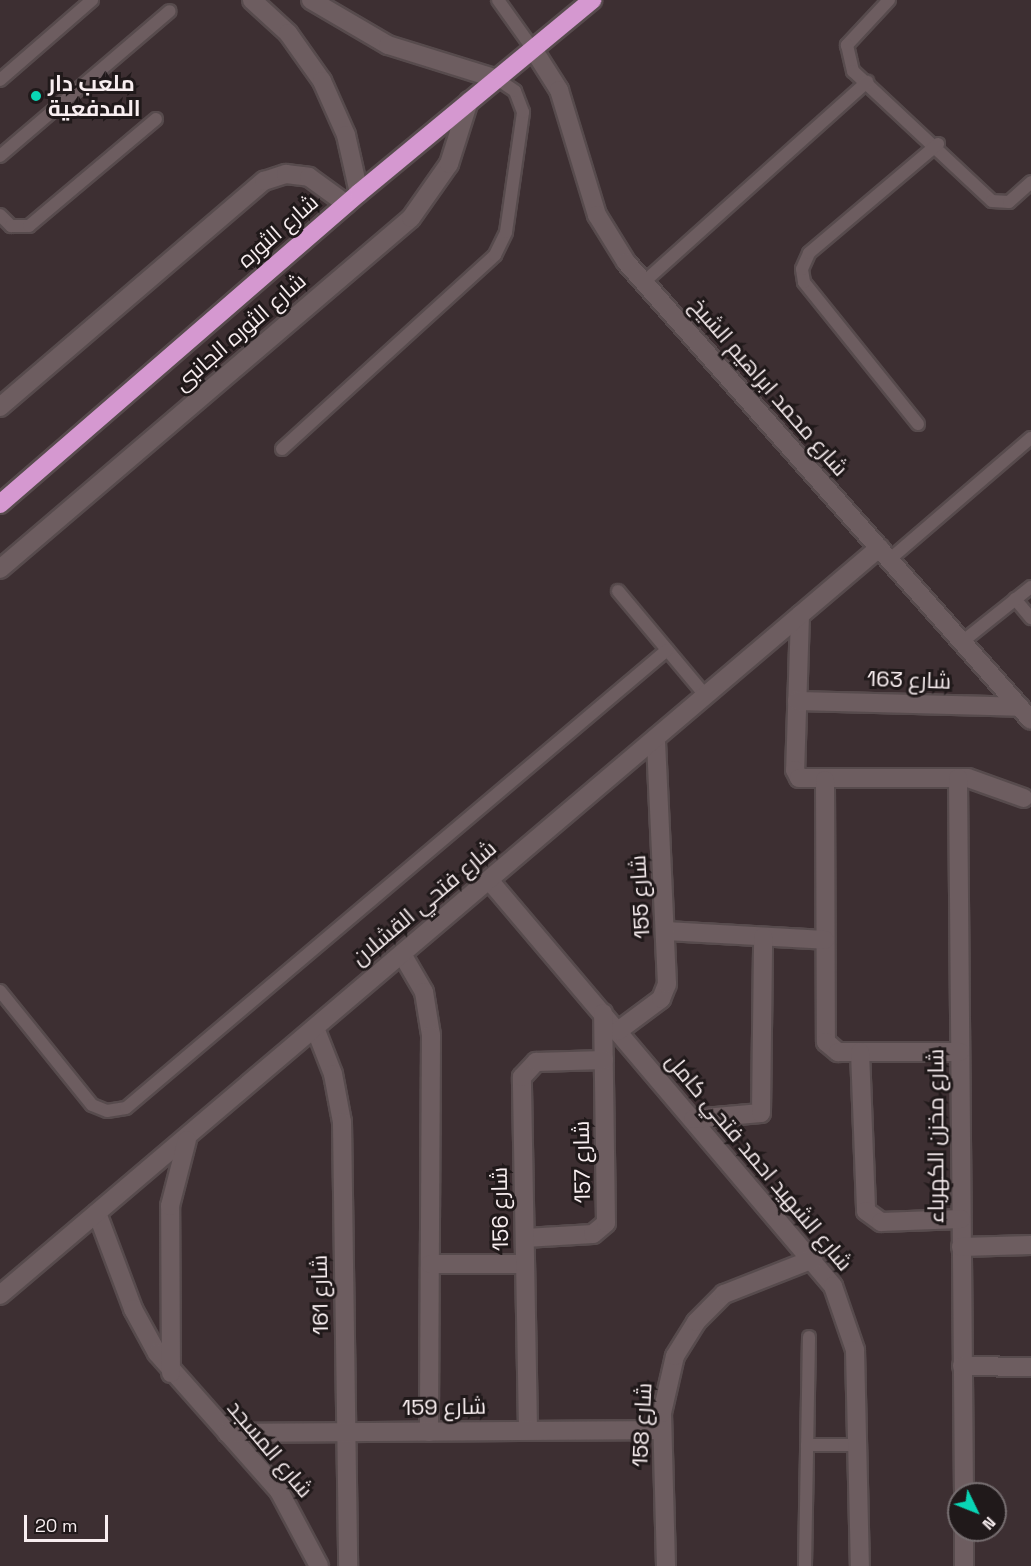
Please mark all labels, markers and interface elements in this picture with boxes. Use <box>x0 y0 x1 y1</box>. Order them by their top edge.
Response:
place label: ملعب دار المدفعية <box>48 70 141 122</box>
marker: ملعب دار المدفعية <box>29 89 43 103</box>
street label: شارع الثوره <box>232 189 324 273</box>
street label: شارع الثوره الجانبى <box>169 268 311 396</box>
street label: شارع محمد ابراهيم الشيخ <box>684 292 854 482</box>
street label: شارع 163 <box>866 665 952 695</box>
street label: شارع فتحي القشلان <box>346 835 502 971</box>
street label: شارع 155 <box>625 854 655 940</box>
street label: شارع الشهيد احمد فتحي كامل <box>660 1048 858 1276</box>
street label: شارع مخزن الكهرباء <box>923 1049 949 1223</box>
street label: شارع 157 <box>568 1120 596 1204</box>
street label: شارع 156 <box>486 1167 514 1251</box>
street label: شارع 161 <box>306 1255 334 1335</box>
street label: شارع 158 <box>627 1382 657 1468</box>
street label: شارع 159 <box>402 1393 486 1421</box>
street label: شارع المسجد <box>222 1395 318 1503</box>
north arrow <box>947 1482 1007 1542</box>
scale bar <box>27 1503 111 1541</box>
text: N <box>978 1512 1000 1534</box>
text: 20 m <box>35 1514 78 1537</box>

